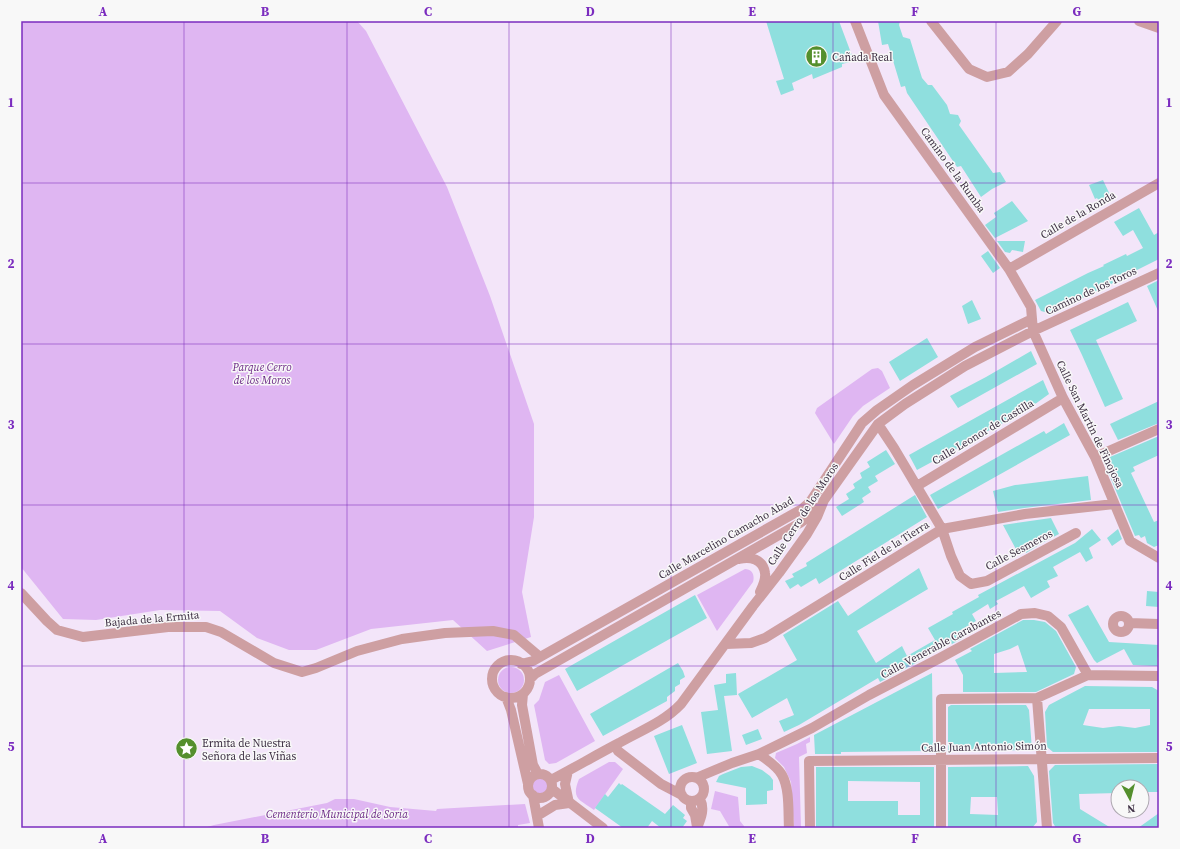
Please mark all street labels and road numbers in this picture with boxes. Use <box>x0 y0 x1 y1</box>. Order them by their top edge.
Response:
street label: Camino de la Rumba <box>917 124 989 216</box>
street label: Calle de la Ronda <box>1038 187 1119 243</box>
street label: Camino de los Toros <box>1043 263 1139 319</box>
street label: Calle San Martín de Finojosa <box>1053 358 1128 491</box>
street label: Calle Leonor de Castilla <box>929 395 1037 468</box>
street label: Calle Cerro de los Moros <box>764 459 842 568</box>
street label: Calle Marcelino Camacho Abad <box>656 493 797 583</box>
street label: Calle Fiel de la Tierra <box>836 517 932 585</box>
street label: Calle Sesmeros <box>983 526 1055 574</box>
street label: Calle Venerable Carabantes <box>878 606 1004 682</box>
street label: Bajada de la Ermita <box>104 607 200 631</box>
street label: Calle Juan Antonio Simón <box>921 738 1047 756</box>

